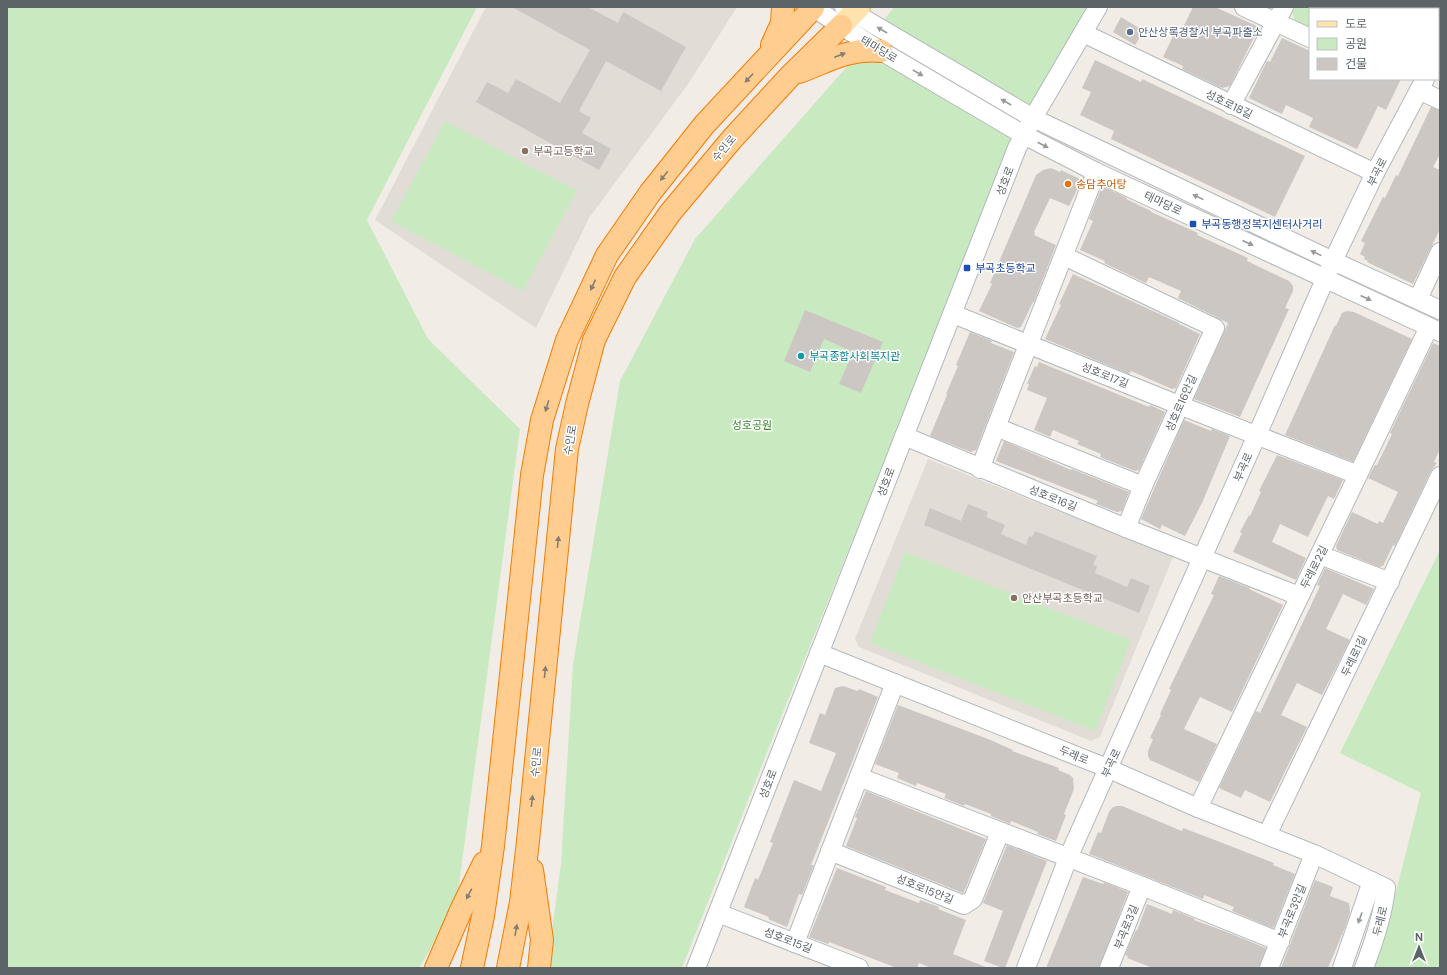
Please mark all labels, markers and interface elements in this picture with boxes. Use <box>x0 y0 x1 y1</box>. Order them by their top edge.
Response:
legend <box>1309 8 1439 80</box>
text: 도로 <box>1345 16 1367 32</box>
place label: 안산상록경찰서 부곡파출소 <box>1138 25 1262 39</box>
one-way arrow <box>876 26 888 33</box>
marker: 안산상록경찰서 부곡파출소 <box>1125 27 1135 37</box>
street label: 태마당로 <box>858 33 900 65</box>
text: 공원 <box>1345 36 1367 52</box>
one-way arrow <box>834 52 846 58</box>
text: 건물 <box>1345 56 1367 72</box>
one-way arrow <box>912 69 924 76</box>
one-way arrow <box>744 72 753 83</box>
street label: 성호로18길 <box>1203 87 1255 121</box>
one-way arrow <box>1000 98 1012 105</box>
street label: 수인로 <box>709 132 739 164</box>
one-way arrow <box>1037 142 1048 148</box>
place label: 부곡고등학교 <box>533 144 594 158</box>
marker: 부곡고등학교 <box>520 146 530 156</box>
street label: 부곡로 <box>1364 155 1390 189</box>
street label: 성호로 <box>993 164 1017 198</box>
one-way arrow <box>659 170 668 181</box>
place label: 송담추어탕 <box>1076 177 1127 191</box>
marker: 송담추어탕 <box>1063 179 1073 189</box>
street label: 태마당로 <box>1142 188 1184 218</box>
one-way arrow <box>1193 194 1204 200</box>
place label: 부곡동행정복지센터사거리 <box>1201 217 1322 231</box>
marker: 부곡동행정복지센터사거리 <box>1188 219 1198 229</box>
one-way arrow <box>1243 240 1254 246</box>
one-way arrow <box>1310 250 1321 256</box>
place label: 부곡초등학교 <box>975 261 1036 275</box>
marker: 부곡초등학교 <box>962 263 972 273</box>
one-way arrow <box>590 279 596 290</box>
one-way arrow <box>1361 295 1372 301</box>
place label: 부곡종합사회복지관 <box>809 349 900 363</box>
marker: 부곡종합사회복지관 <box>796 351 806 361</box>
street label: 성호로17길 <box>1079 359 1131 391</box>
street label: 성호로16안길 <box>1162 372 1200 434</box>
one-way arrow <box>544 400 550 412</box>
park label: 성호공원 <box>732 418 772 432</box>
street label: 수인로 <box>560 424 580 456</box>
street label: 부곡로 <box>1230 450 1256 484</box>
street label: 성호로 <box>874 465 898 499</box>
street label: 성호로16길 <box>1027 482 1079 514</box>
one-way arrow <box>555 536 561 548</box>
street label: 두레로2길 <box>1297 543 1331 591</box>
place label: 안산부곡초등학교 <box>1022 591 1103 605</box>
marker: 안산부곡초등학교 <box>1009 593 1019 603</box>
street label: 두레로1길 <box>1338 633 1370 679</box>
one-way arrow <box>542 666 548 678</box>
street label: 두레로 <box>1057 743 1091 767</box>
street label: 수인로 <box>527 746 545 778</box>
street label: 부곡로 <box>1098 746 1124 780</box>
street label: 성호로 <box>756 767 780 801</box>
one-way arrow <box>529 795 536 807</box>
street label: 성호로15안길 <box>894 871 956 907</box>
street label: 부곡로3안길 <box>1275 882 1309 940</box>
one-way arrow <box>466 888 472 899</box>
street label: 부곡로3길 <box>1111 903 1141 951</box>
street label: 두레로 <box>1370 905 1390 937</box>
one-way arrow <box>1356 913 1362 925</box>
one-way arrow <box>513 924 519 936</box>
street label: 성호로15길 <box>762 924 814 956</box>
north arrow <box>1399 927 1439 967</box>
text: N <box>1415 930 1423 944</box>

